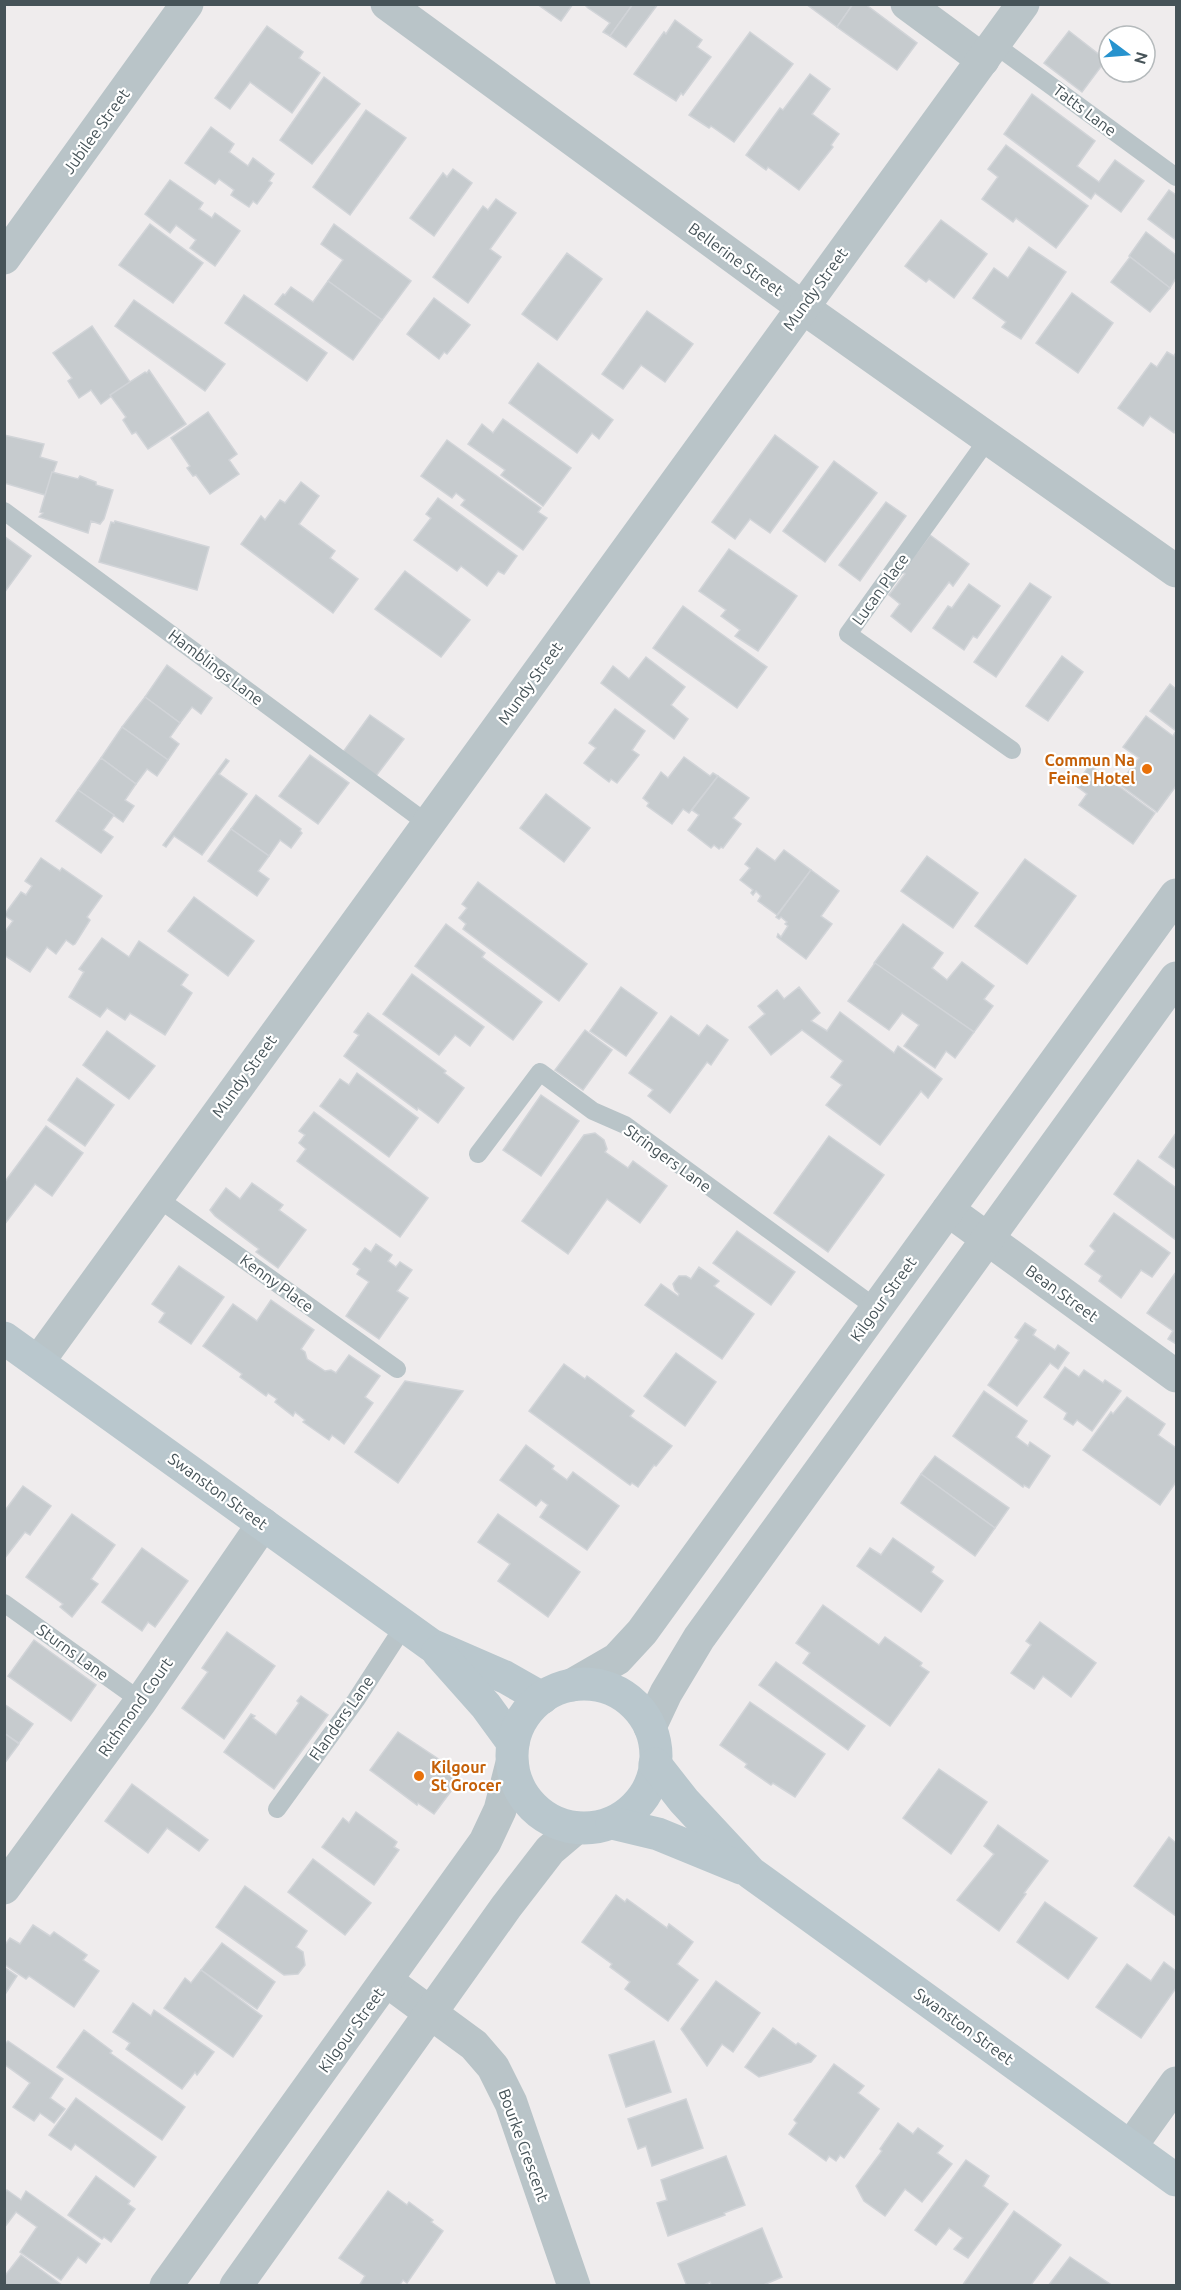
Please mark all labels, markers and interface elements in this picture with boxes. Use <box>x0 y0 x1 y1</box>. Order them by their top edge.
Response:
north arrow <box>1097 24 1157 84</box>
text: N <box>1131 50 1152 66</box>
street label: Tatts Lane <box>1050 81 1120 139</box>
street label: Jubilee Street <box>59 85 133 177</box>
street label: Bellerine Street <box>685 219 787 300</box>
street label: Mundy Street <box>779 244 851 334</box>
street label: Lucan Place <box>848 550 912 628</box>
street label: Hamblings Lane <box>165 626 267 708</box>
street label: Mundy Street <box>494 638 566 728</box>
place label: Commun Na Feine Hotel <box>1045 751 1135 787</box>
marker: Commun Na Feine Hotel <box>1140 762 1154 776</box>
street label: Mundy Street <box>208 1031 280 1121</box>
street label: Stringers Lane <box>621 1120 715 1196</box>
street label: Kenny Place <box>237 1250 317 1316</box>
street label: Kilgour Street <box>846 1253 920 1345</box>
street label: Bean Street <box>1022 1261 1102 1326</box>
street label: Swanston Street <box>165 1449 272 1533</box>
street label: Sturns Lane <box>34 1620 112 1684</box>
street label: Richmond Court <box>94 1654 176 1760</box>
street label: Flanders Lane <box>305 1672 377 1764</box>
place label: Kilgour St Grocer <box>431 1758 502 1794</box>
marker: Kilgour St Grocer <box>412 1769 426 1783</box>
street label: Kilgour Street <box>314 1984 388 2076</box>
street label: Swanston Street <box>911 1984 1018 2068</box>
street label: Bourke Crescent <box>495 2086 553 2204</box>

